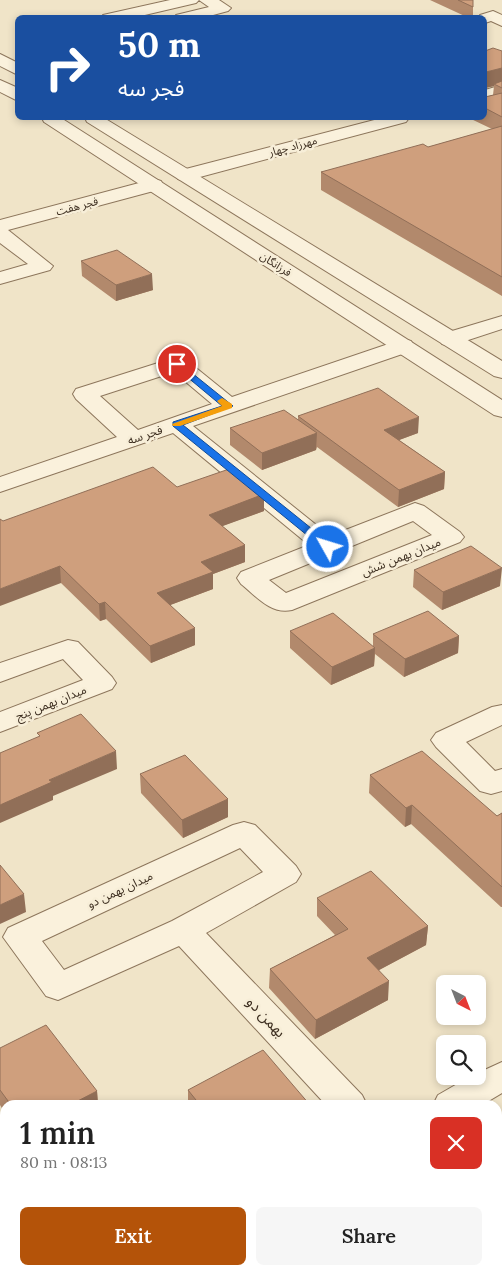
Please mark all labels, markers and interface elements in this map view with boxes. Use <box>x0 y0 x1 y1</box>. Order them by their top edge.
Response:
text: 50 m <box>118 22 201 67</box>
icon: right <box>35 35 100 100</box>
text: فجر سه <box>118 74 184 102</box>
street label: مهرزاد چهار <box>266 133 319 160</box>
street label: فجر هفت <box>54 194 100 218</box>
street label: فرزانگان <box>258 249 295 279</box>
pin <box>156 343 198 385</box>
icon: arrive <box>163 350 191 378</box>
street label: فجر سه <box>125 422 164 448</box>
position arrow <box>301 520 353 572</box>
street label: میدان بهمن شش <box>359 534 443 579</box>
street label: میدان بهمن پنج <box>13 682 89 725</box>
street label: میدان بهمن دو <box>85 868 155 911</box>
north arrow <box>436 975 486 1025</box>
map controls <box>436 975 486 1085</box>
street label: بهمن دو <box>243 992 290 1041</box>
button: search <box>436 1035 486 1085</box>
text: 1 min <box>20 1114 95 1152</box>
button: close <box>430 1117 482 1169</box>
text: 80 m · 08:13 <box>20 1152 108 1172</box>
button: Exit <box>20 1207 246 1265</box>
button: Share <box>256 1207 482 1265</box>

